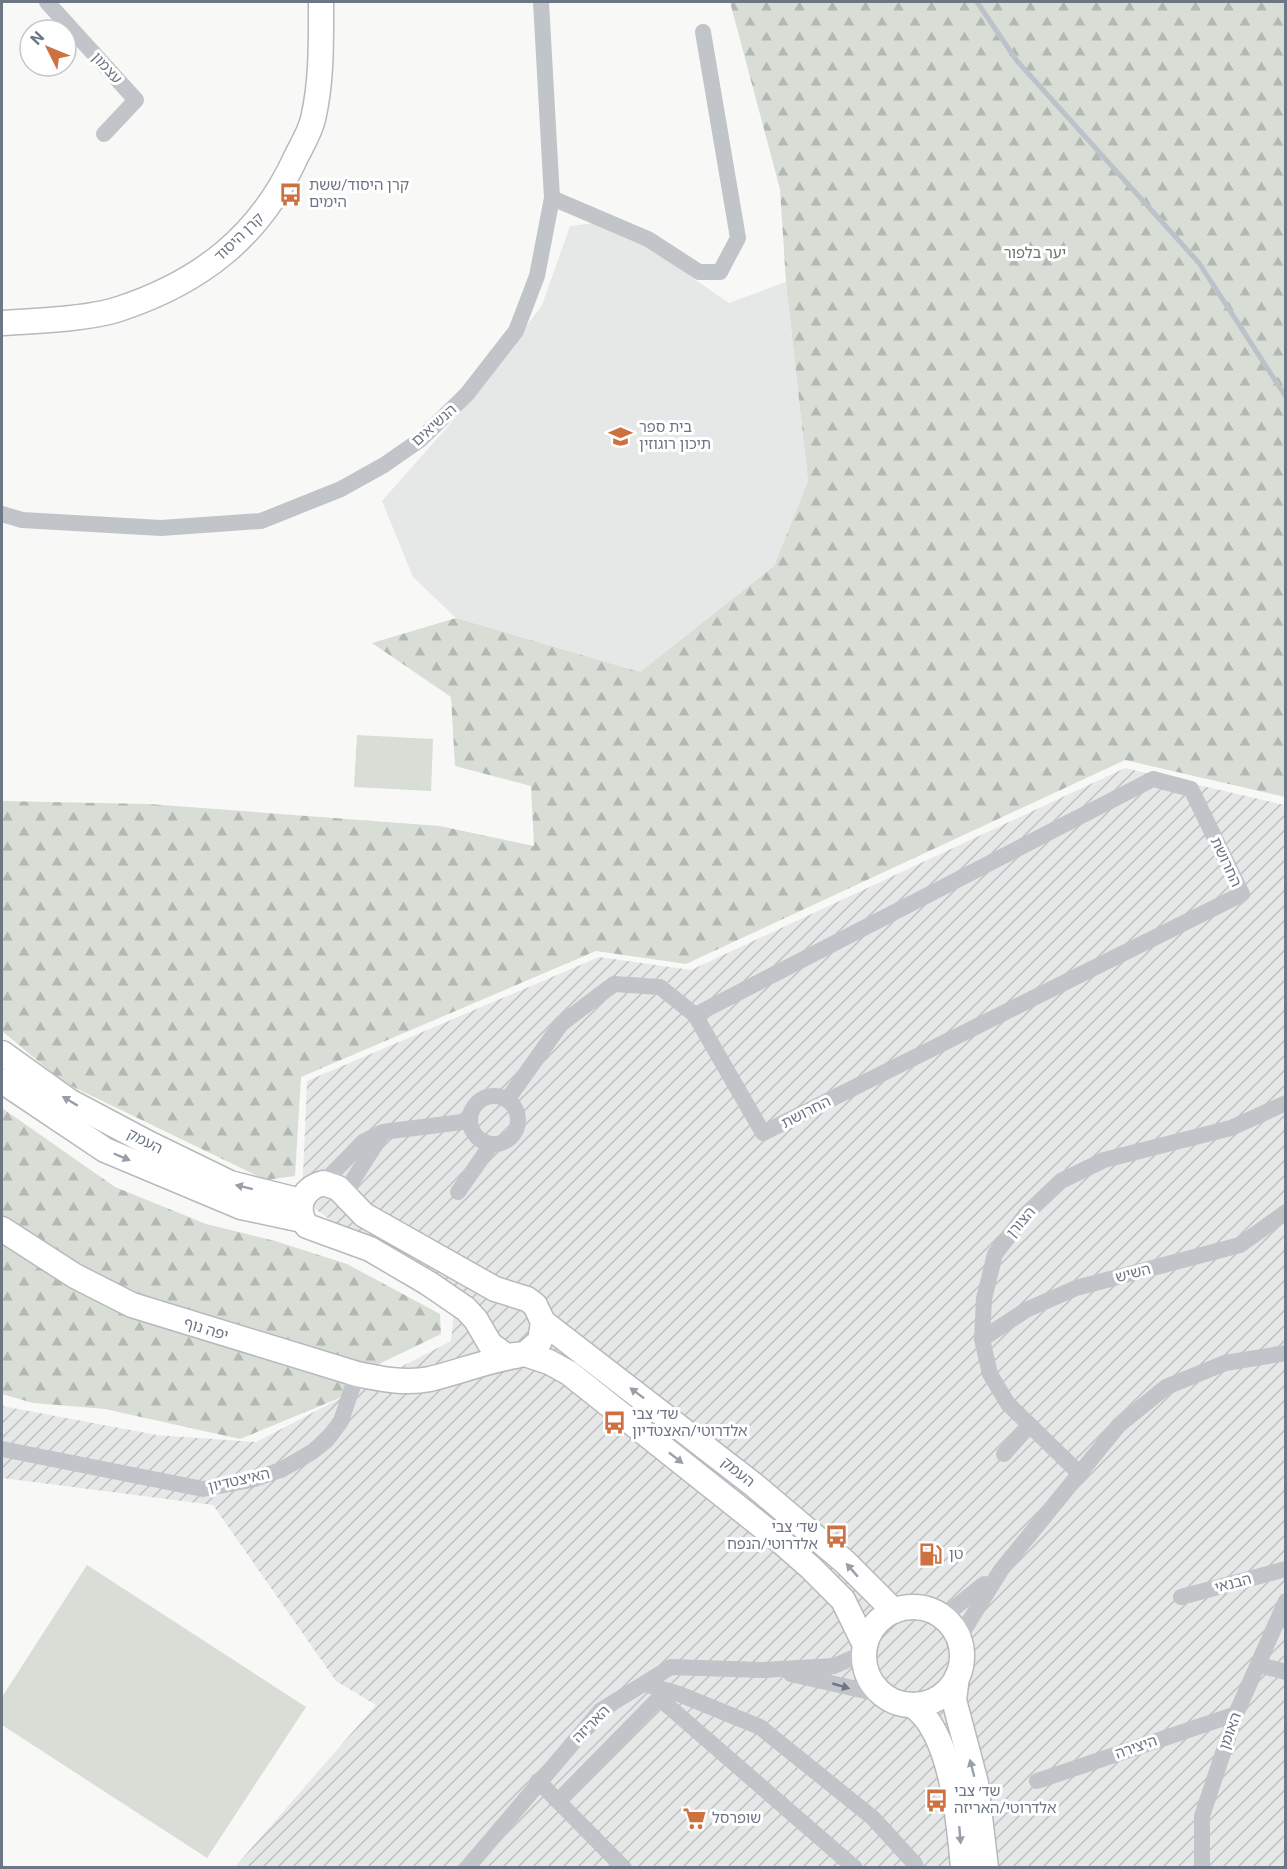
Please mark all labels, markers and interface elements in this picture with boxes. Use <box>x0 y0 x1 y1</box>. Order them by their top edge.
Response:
north arrow <box>18 18 78 78</box>
text: N <box>27 28 48 49</box>
street label: עצמון <box>88 48 126 88</box>
place label: קרן היסוד/ששת הימים <box>309 176 409 211</box>
bus stop icon: קרן היסוד/ששת הימים <box>278 181 304 207</box>
street label: קרן היסוד <box>210 209 268 265</box>
park label: יער בלפור <box>1004 244 1066 262</box>
street label: הנשיאים <box>408 400 460 450</box>
place label: בית ספר תיכון רוגוזין <box>639 418 711 453</box>
school or university icon: בית ספר תיכון רוגוזין <box>608 423 634 449</box>
street label: החרושת <box>1207 834 1245 890</box>
street label: החרושת <box>778 1092 834 1132</box>
one-way arrow <box>61 1096 78 1106</box>
street label: העמק <box>124 1124 166 1158</box>
one-way arrow <box>113 1152 131 1162</box>
one-way arrow <box>235 1181 254 1191</box>
street label: הצורן <box>1003 1203 1039 1241</box>
street label: השיש <box>1113 1260 1153 1286</box>
street label: יפה נוף <box>182 1314 230 1344</box>
one-way arrow <box>629 1386 645 1399</box>
place label: שד׳ צבי אלדרוטי/האצטדיון <box>632 1405 748 1440</box>
bus stop icon: שד׳ צבי אלדרוטי/האצטדיון <box>601 1410 627 1436</box>
one-way arrow <box>668 1451 683 1463</box>
street label: העמק <box>718 1453 758 1491</box>
street label: האיצטדיון <box>206 1464 272 1496</box>
place label: שד׳ צבי אלדרוטי/הנפח <box>727 1518 818 1553</box>
bus stop icon: שד׳ צבי אלדרוטי/הנפח <box>823 1523 849 1549</box>
fuel station icon: טן <box>918 1541 944 1567</box>
place label: טן <box>949 1545 963 1563</box>
one-way arrow <box>846 1563 859 1578</box>
street label: הבנאי <box>1213 1569 1253 1597</box>
one-way arrow <box>832 1682 850 1691</box>
street label: האריזה <box>569 1702 613 1746</box>
street label: האומן <box>1215 1710 1245 1752</box>
street label: היצירה <box>1113 1731 1159 1763</box>
one-way arrow <box>967 1759 976 1777</box>
place label: שד׳ צבי אלדרוטי/האריזה <box>954 1782 1057 1817</box>
bus stop icon: שד׳ צבי אלדרוטי/האריזה <box>923 1787 949 1813</box>
supermarket icon: שופרסל <box>681 1805 707 1831</box>
place label: שופרסל <box>712 1809 761 1827</box>
one-way arrow <box>955 1825 965 1844</box>

